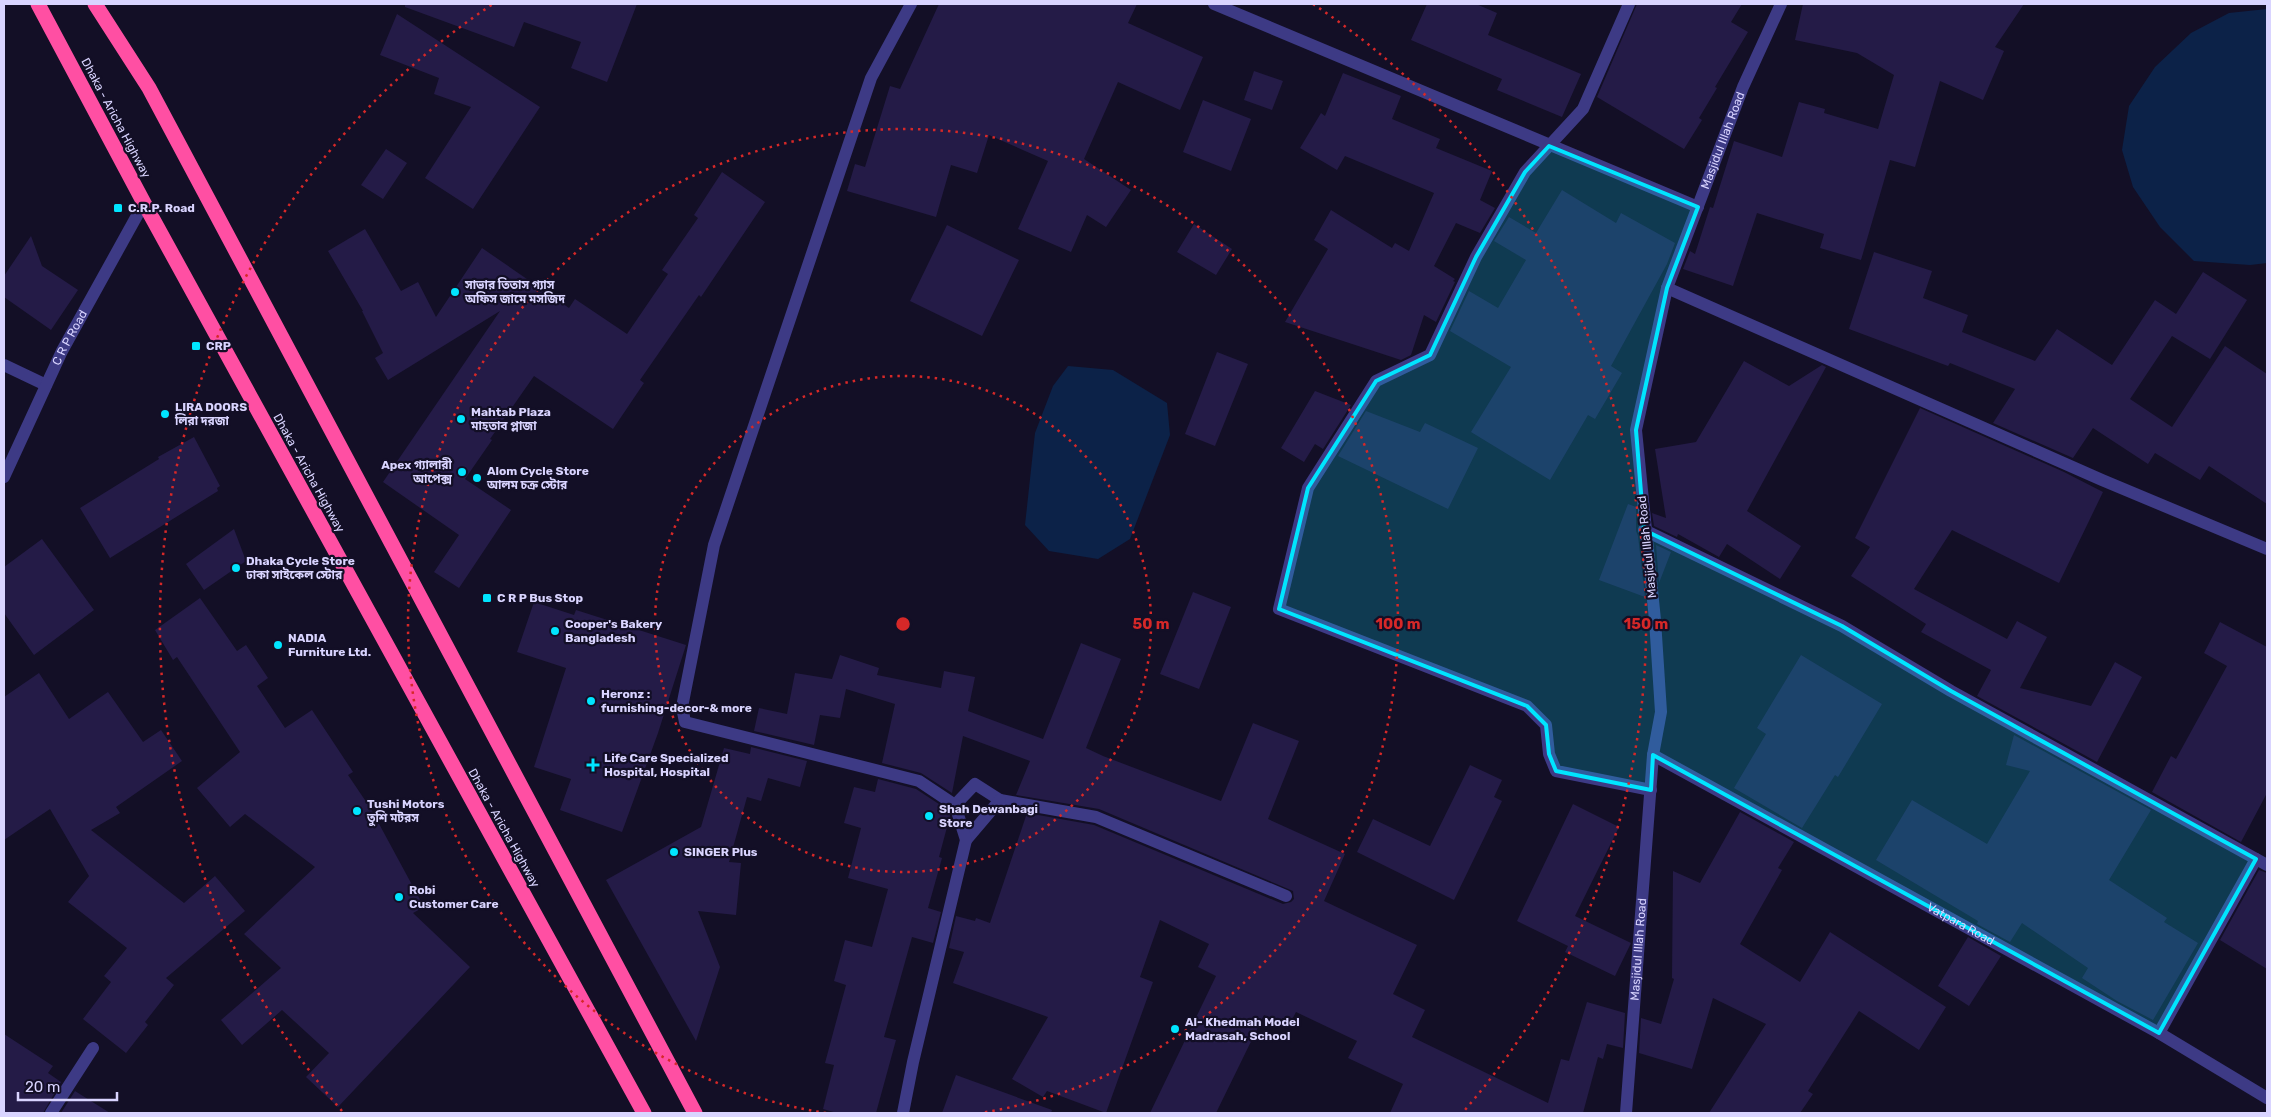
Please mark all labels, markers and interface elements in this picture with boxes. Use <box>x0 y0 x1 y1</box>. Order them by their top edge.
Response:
street label: Dhaka - Aricha Highway <box>78 56 154 181</box>
street label: Masjidul Illah Road <box>1698 90 1748 191</box>
place label: C.R.P. Road <box>128 201 195 215</box>
marker: C.R.P. Road <box>112 202 124 214</box>
place label: সাভার তিতাস গ্যাস অফিস জামে মসজিদ <box>464 277 565 306</box>
marker: সাভার তিতাস গ্যাস অফিস জামে মসজিদ <box>449 286 461 298</box>
street label: C R P Road <box>49 308 90 368</box>
place label: CRP <box>206 339 231 353</box>
marker: CRP <box>190 340 202 352</box>
place label: LIRA DOORS লিরা দরজা <box>174 400 247 428</box>
place label: Mahtab Plaza মাহতাব প্লাজা <box>470 405 551 433</box>
marker: LIRA DOORS লিরা দরজা <box>159 408 171 420</box>
street label: Dhaka - Aricha Highway <box>270 411 348 535</box>
marker: Mahtab Plaza মাহতাব প্লাজা <box>455 413 467 425</box>
place label: Apex গ্যালারী আপেক্স <box>381 457 453 486</box>
place label: Alom Cycle Store আলম চক্র স্টোর <box>486 464 589 492</box>
marker: Apex গ্যালারী আপেক্স <box>456 466 468 478</box>
marker: Alom Cycle Store আলম চক্র স্টোর <box>471 472 483 484</box>
street label: Masjidul Illah Road <box>1635 495 1659 599</box>
place label: Dhaka Cycle Store ঢাকা সাইকেল স্টোর <box>245 554 355 582</box>
marker: Dhaka Cycle Store ঢাকা সাইকেল স্টোর <box>230 562 242 574</box>
place label: C R P Bus Stop <box>497 591 583 605</box>
marker: C R P Bus Stop <box>481 592 493 604</box>
centre of rings <box>894 615 912 633</box>
text: 50 m <box>1133 615 1169 633</box>
text: 100 m <box>1376 615 1420 633</box>
text: 150 m <box>1624 615 1668 633</box>
place label: Cooper's Bakery Bangladesh <box>565 617 662 645</box>
marker: Cooper's Bakery Bangladesh <box>549 625 561 637</box>
place label: NADIA Furniture Ltd. <box>288 631 371 659</box>
marker: NADIA Furniture Ltd. <box>272 639 284 651</box>
place label: Heronz : furnishing-decor-& more <box>601 687 752 715</box>
marker: Heronz : furnishing-decor-& more <box>585 695 597 707</box>
place label: Life Care Specialized Hospital, Hospital <box>604 751 729 779</box>
marker: Life Care Specialized Hospital, Hospital <box>586 758 600 772</box>
street label: Dhaka - Aricha Highway <box>465 766 543 890</box>
place label: Tushi Motors তুশি মটরস <box>366 797 445 827</box>
place label: Shah Dewanbagi Store <box>939 802 1038 830</box>
marker: Tushi Motors তুশি মটরস <box>351 805 363 817</box>
marker: Shah Dewanbagi Store <box>923 810 935 822</box>
place label: SINGER Plus <box>684 845 758 859</box>
marker: SINGER Plus <box>668 846 680 858</box>
place label: Robi Customer Care <box>409 883 499 911</box>
marker: Robi Customer Care <box>393 891 405 903</box>
street label: Masjidul Illah Road <box>1627 898 1649 1001</box>
street label: Vatpara Road <box>1925 900 1997 948</box>
place label: Al- Khedmah Model Madrasah, School <box>1185 1015 1300 1043</box>
marker: Al- Khedmah Model Madrasah, School <box>1169 1023 1181 1035</box>
scale bar <box>18 1070 116 1102</box>
text: 20 m <box>25 1078 60 1096</box>

